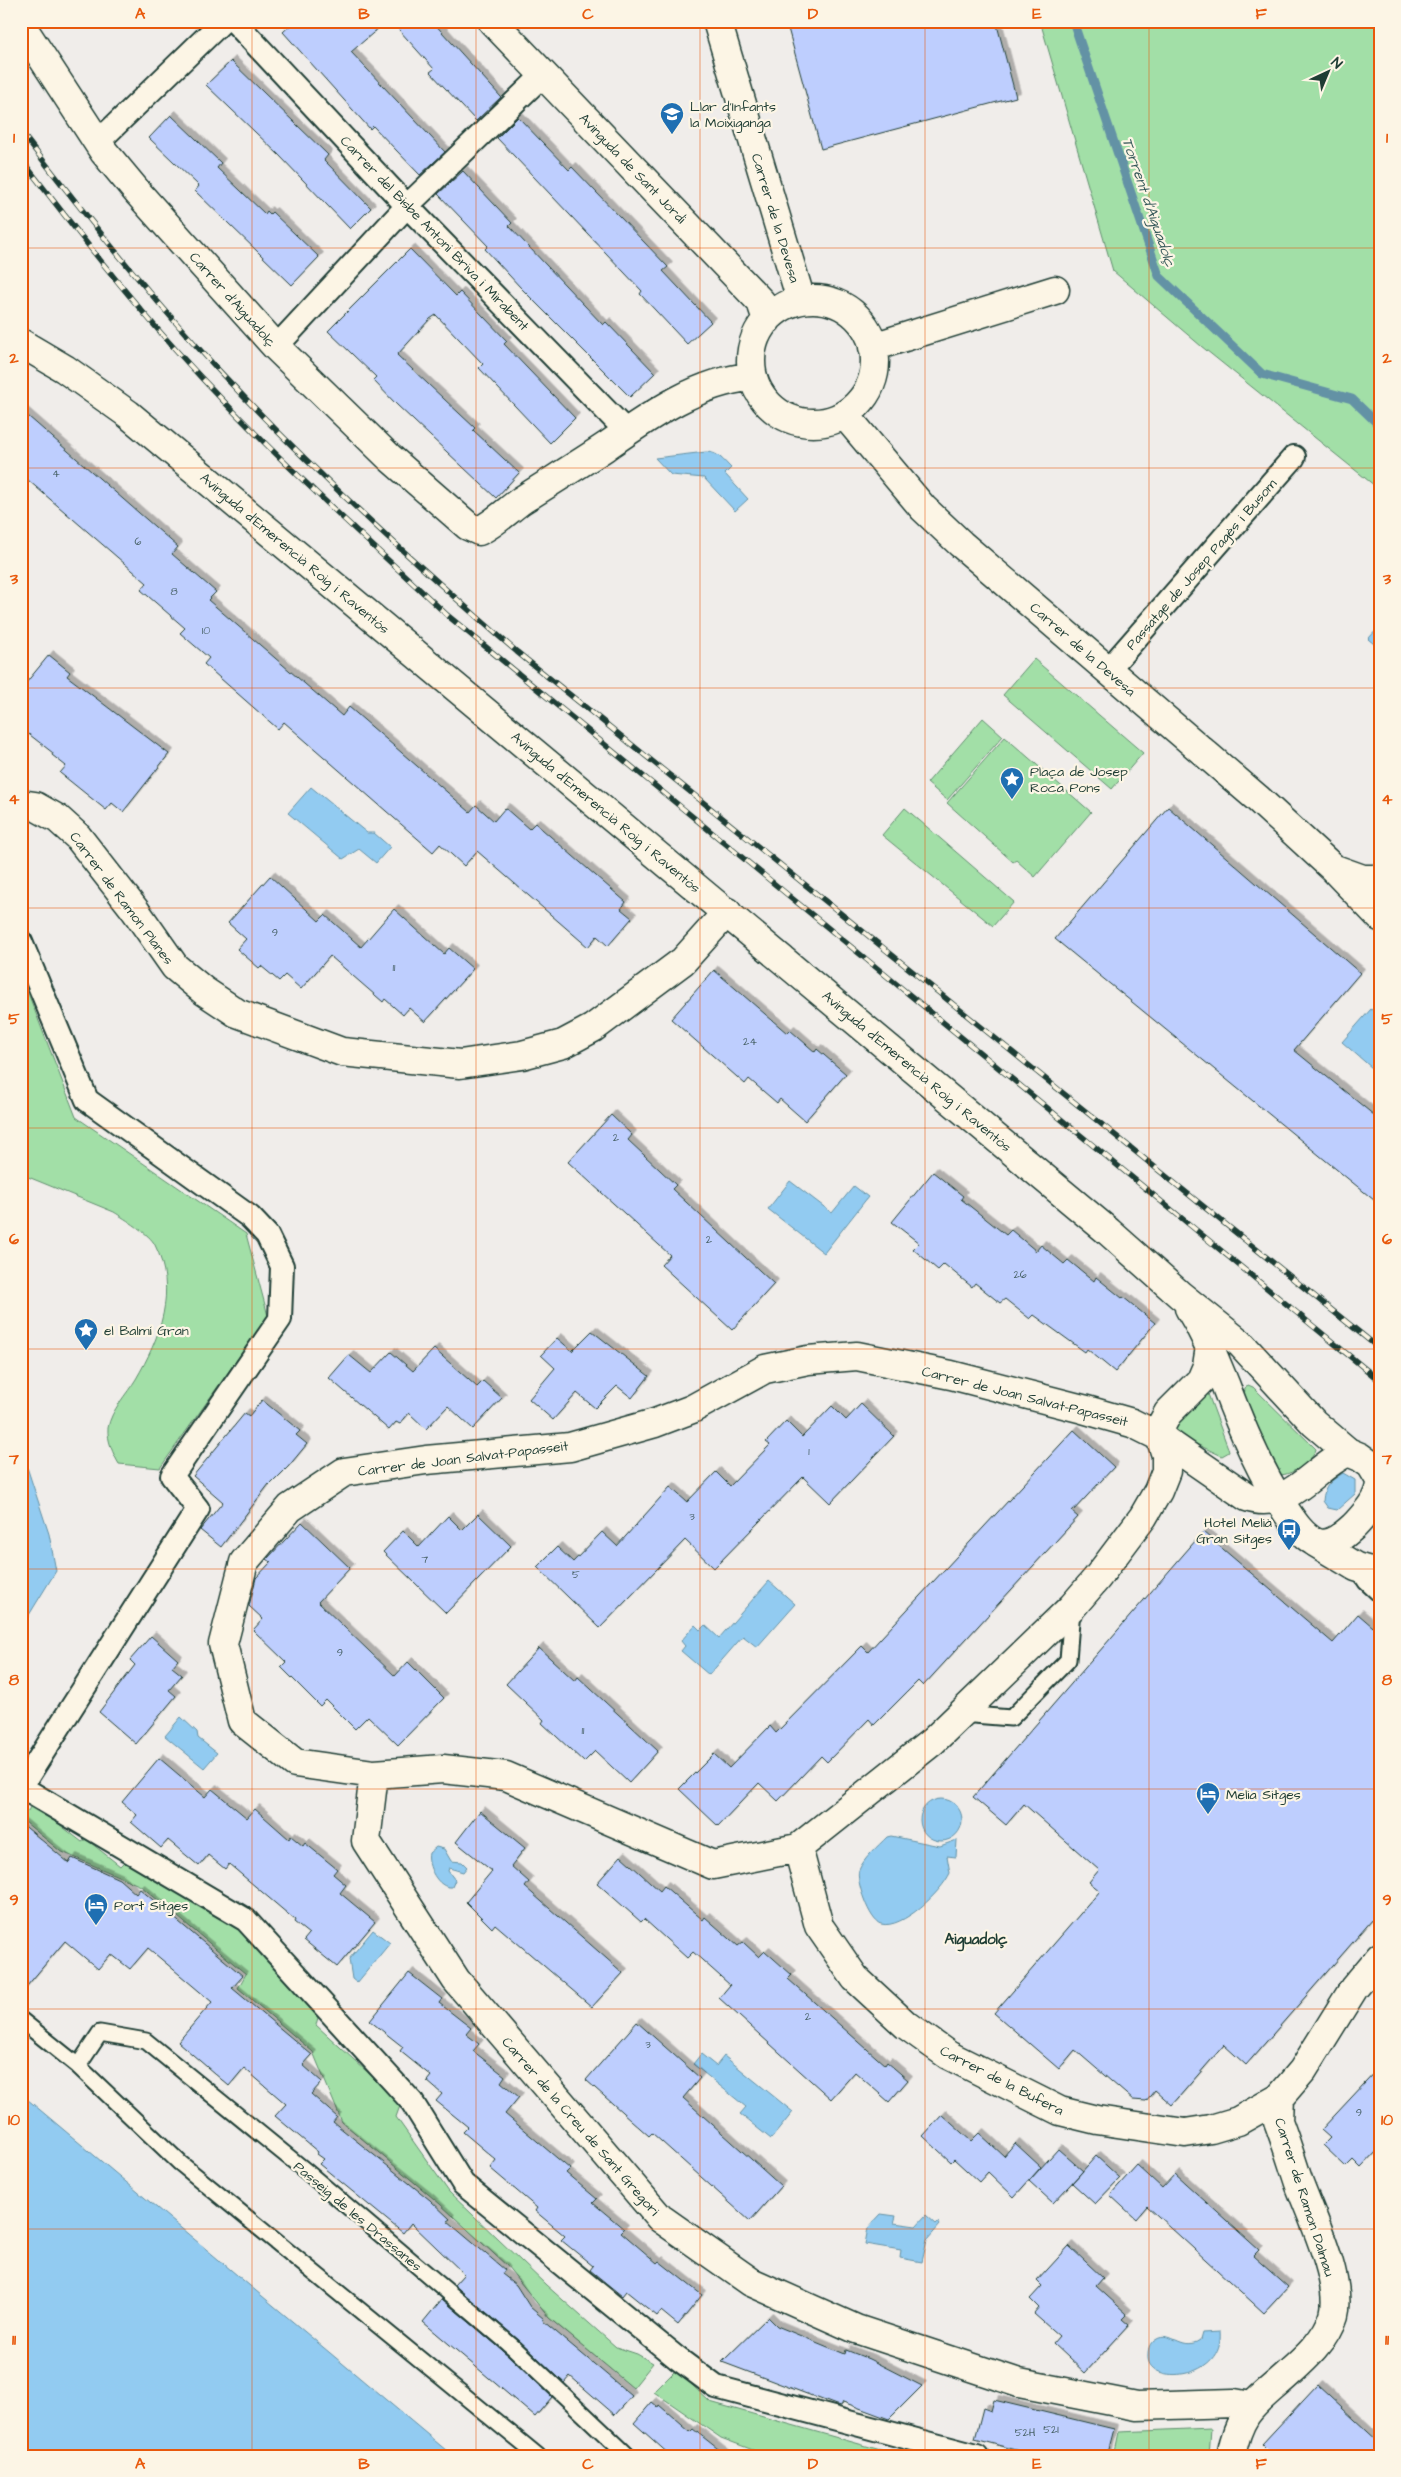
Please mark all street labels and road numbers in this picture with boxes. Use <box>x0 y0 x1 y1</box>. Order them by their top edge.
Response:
street label: Avinguda de Sant Jordi <box>574 109 690 228</box>
street label: Carrer del Bisbe Antoni Briva i Mirabent <box>335 132 534 336</box>
street label: Carrer de la Devesa <box>746 151 804 285</box>
street label: Carrer d'Aiguadolç <box>184 248 280 352</box>
street label: Avinguda d'Emerencià Roig i Raventós <box>195 468 393 639</box>
street label: Passatge de Josep Pagès i Busom <box>1122 475 1282 655</box>
street label: Carrer de la Devesa <box>1025 598 1140 701</box>
street label: Avinguda d'Emerencià Roig i Raventós <box>506 727 704 898</box>
street label: Carrer de Ramon Planes <box>64 828 178 969</box>
street label: Avinguda d'Emerencià Roig i Raventós <box>817 986 1015 1157</box>
street label: Carrer de Joan Salvat-Papasseit <box>920 1362 1130 1432</box>
street label: Carrer de Joan Salvat-Papasseit <box>357 1436 570 1482</box>
street label: Carrer de la Creu de Sant Gregori <box>497 2033 664 2220</box>
street label: Carrer de la Bufera <box>936 2041 1067 2121</box>
street label: Carrer de Ramon Dalmau <box>1269 2115 1339 2279</box>
street label: Passeig de les Drassanes <box>289 2157 426 2277</box>

